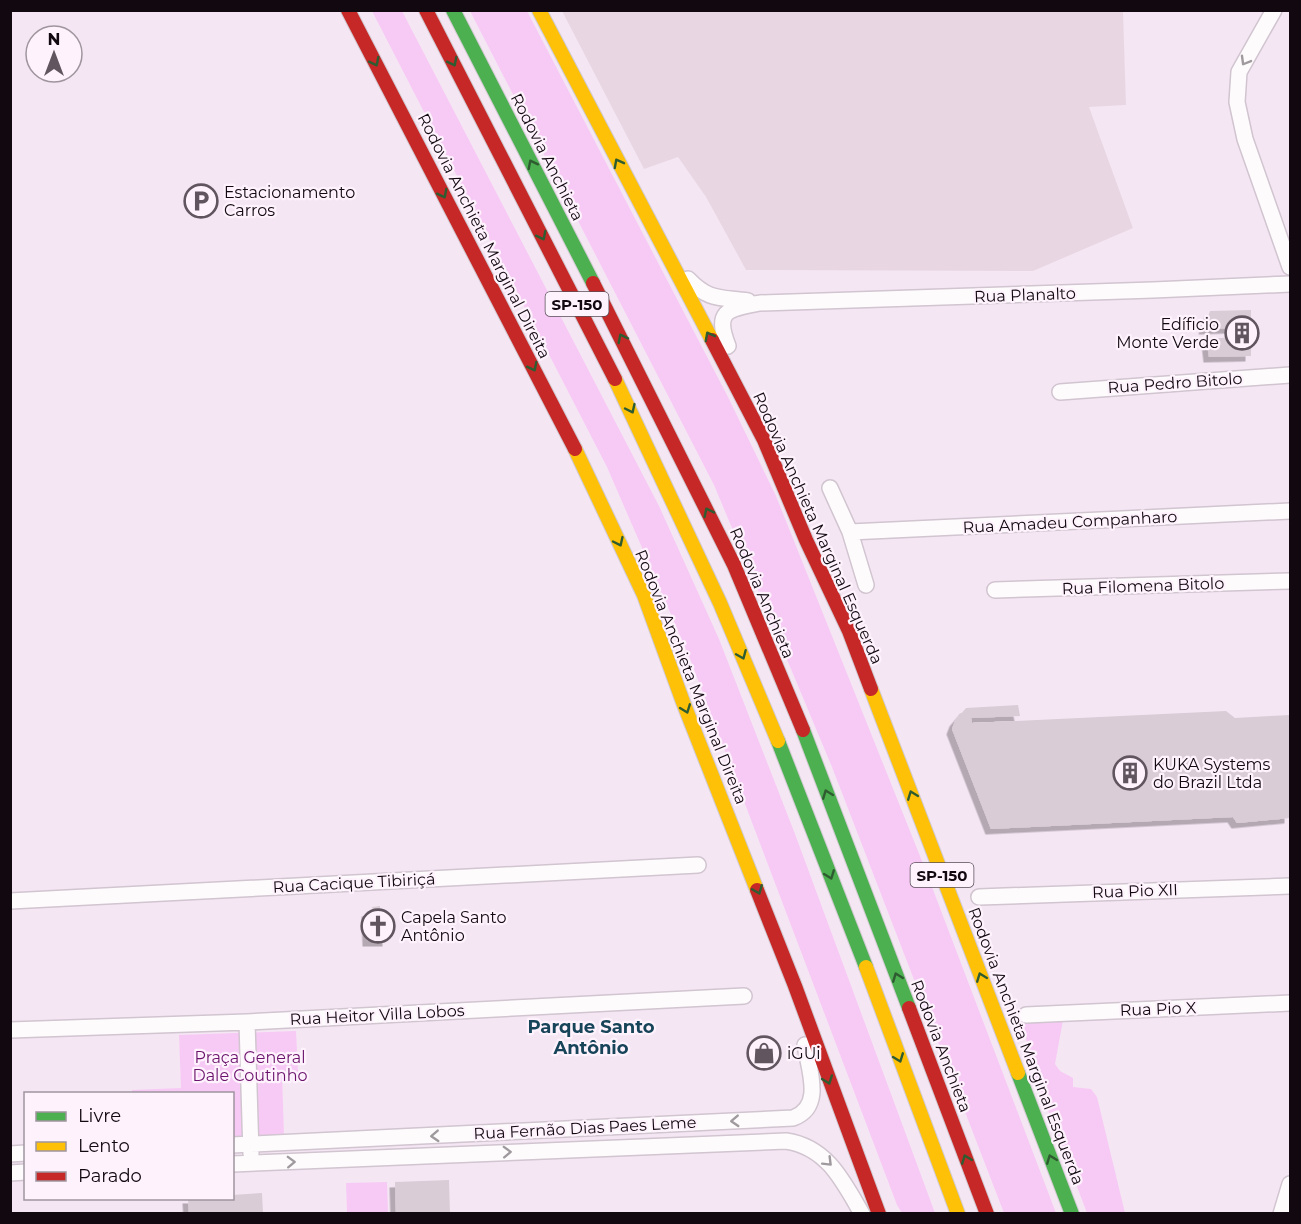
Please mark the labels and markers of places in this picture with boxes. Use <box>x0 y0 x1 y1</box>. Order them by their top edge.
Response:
parking icon: Estacionamento Carros <box>183 183 219 219</box>
place label: Estacionamento Carros <box>224 183 355 220</box>
place label: Edíficio Monte Verde <box>1116 315 1219 352</box>
building icon: Edíficio Monte Verde <box>1224 315 1260 351</box>
building icon: KUKA Systems do Brazil Ltda <box>1112 755 1148 791</box>
place label: KUKA Systems do Brazil Ltda <box>1153 755 1271 792</box>
church icon: Capela Santo Antônio <box>360 908 396 944</box>
place label: Capela Santo Antônio <box>401 908 506 945</box>
shop icon: iGUi <box>746 1035 782 1071</box>
place label: iGUi <box>787 1044 821 1063</box>

